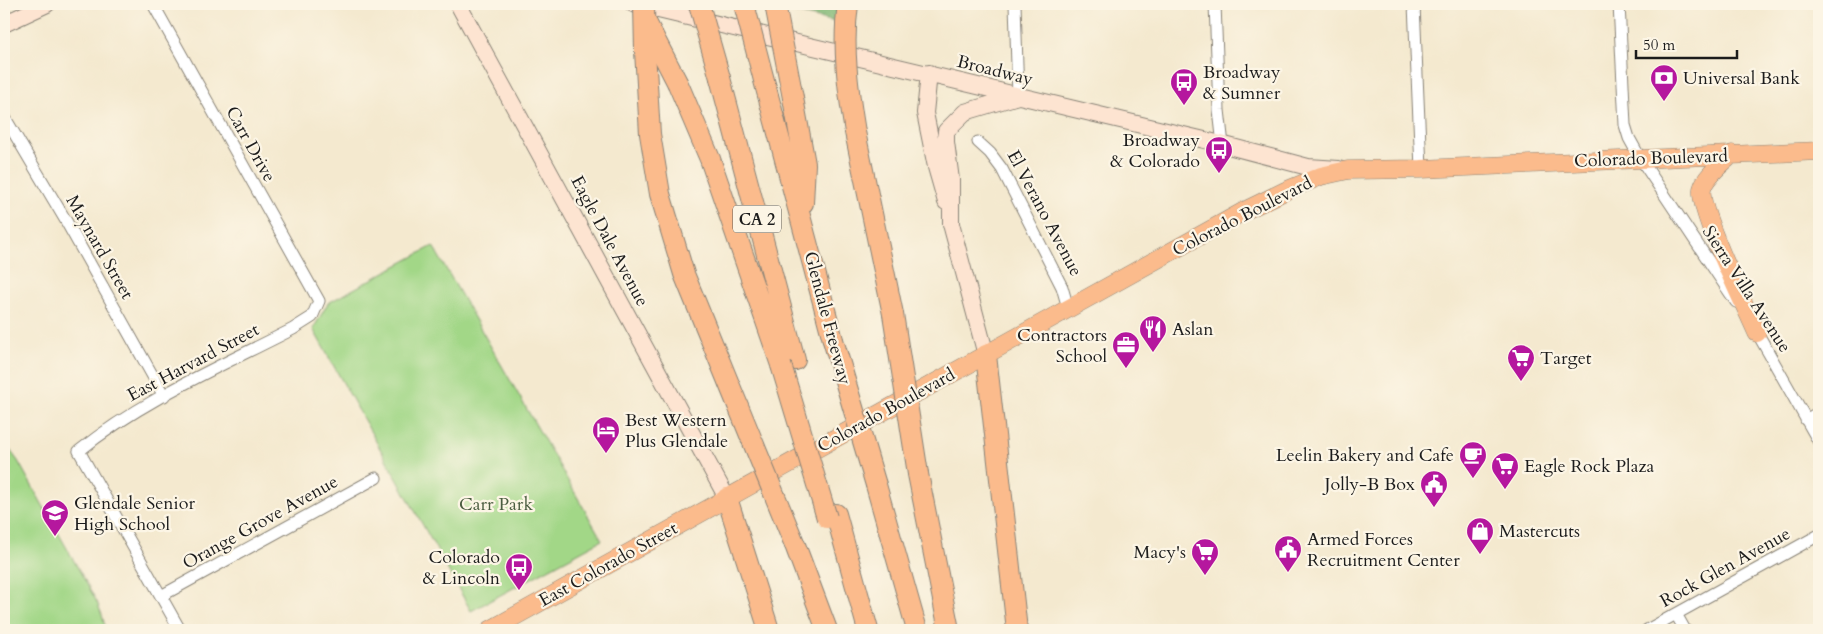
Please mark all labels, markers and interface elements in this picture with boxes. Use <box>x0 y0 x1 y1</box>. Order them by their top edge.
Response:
scale bar <box>1636 28 1737 60</box>
text: 50 m <box>1643 35 1675 55</box>
street label: Broadway <box>954 49 1036 92</box>
place label: Broadway & Sumner <box>1203 60 1281 106</box>
bank icon: Universal Bank <box>1649 63 1679 102</box>
place label: Universal Bank <box>1683 66 1800 91</box>
bus stop icon: Broadway & Sumner <box>1169 67 1199 106</box>
street label: Carr Drive <box>219 102 282 187</box>
place label: Broadway & Colorado <box>1110 128 1200 174</box>
bus stop icon: Broadway & Colorado <box>1204 135 1234 174</box>
street label: Colorado Boulevard <box>1574 143 1729 174</box>
street label: El Verano Avenue <box>1001 146 1088 281</box>
street label: Colorado Boulevard <box>1168 170 1317 263</box>
street label: Eagle Dale Avenue <box>564 171 655 311</box>
street label: Maynard Street <box>60 191 140 304</box>
road number: CA 2 <box>733 205 781 232</box>
street label: Sierra Villa Avenue <box>1696 221 1797 357</box>
street label: Glendale Freeway <box>798 249 857 388</box>
restaurant icon: Aslan <box>1138 314 1168 353</box>
street label: East Harvard Street <box>123 317 264 408</box>
place label: Aslan <box>1172 317 1214 342</box>
place label: Contractors School <box>1017 323 1107 369</box>
office icon: Contractors School <box>1111 330 1141 369</box>
supermarket icon: Target <box>1506 343 1536 382</box>
place label: Target <box>1540 346 1592 371</box>
street label: Colorado Boulevard <box>813 362 960 459</box>
place label: Best Western Plus Glendale <box>625 408 728 454</box>
hotel icon: Best Western Plus Glendale <box>591 415 621 454</box>
cafe icon: Leelin Bakery and Cafe <box>1458 440 1488 479</box>
place label: Leelin Bakery and Cafe <box>1276 443 1454 468</box>
supermarket icon: Eagle Rock Plaza <box>1490 451 1520 490</box>
place label: Eagle Rock Plaza <box>1524 454 1654 479</box>
street label: Orange Grove Avenue <box>178 469 343 576</box>
public building icon: Jolly-B Box <box>1419 469 1449 508</box>
place label: Jolly-B Box <box>1322 472 1415 497</box>
place label: Glendale Senior High School <box>74 491 195 537</box>
park label: Carr Park <box>459 492 533 517</box>
school or university icon: Glendale Senior High School <box>40 498 70 537</box>
street label: East Colorado Street <box>534 516 682 613</box>
shop icon: Mastercuts <box>1465 516 1495 555</box>
place label: Mastercuts <box>1499 519 1580 544</box>
street label: Rock Glen Avenue <box>1656 521 1795 614</box>
place label: Armed Forces Recruitment Center <box>1307 527 1460 573</box>
public building icon: Armed Forces Recruitment Center <box>1273 534 1303 573</box>
supermarket icon: Macy's <box>1190 537 1220 576</box>
place label: Macy's <box>1133 540 1186 565</box>
place label: Colorado & Lincoln <box>423 545 501 591</box>
bus stop icon: Colorado & Lincoln <box>504 552 534 591</box>

